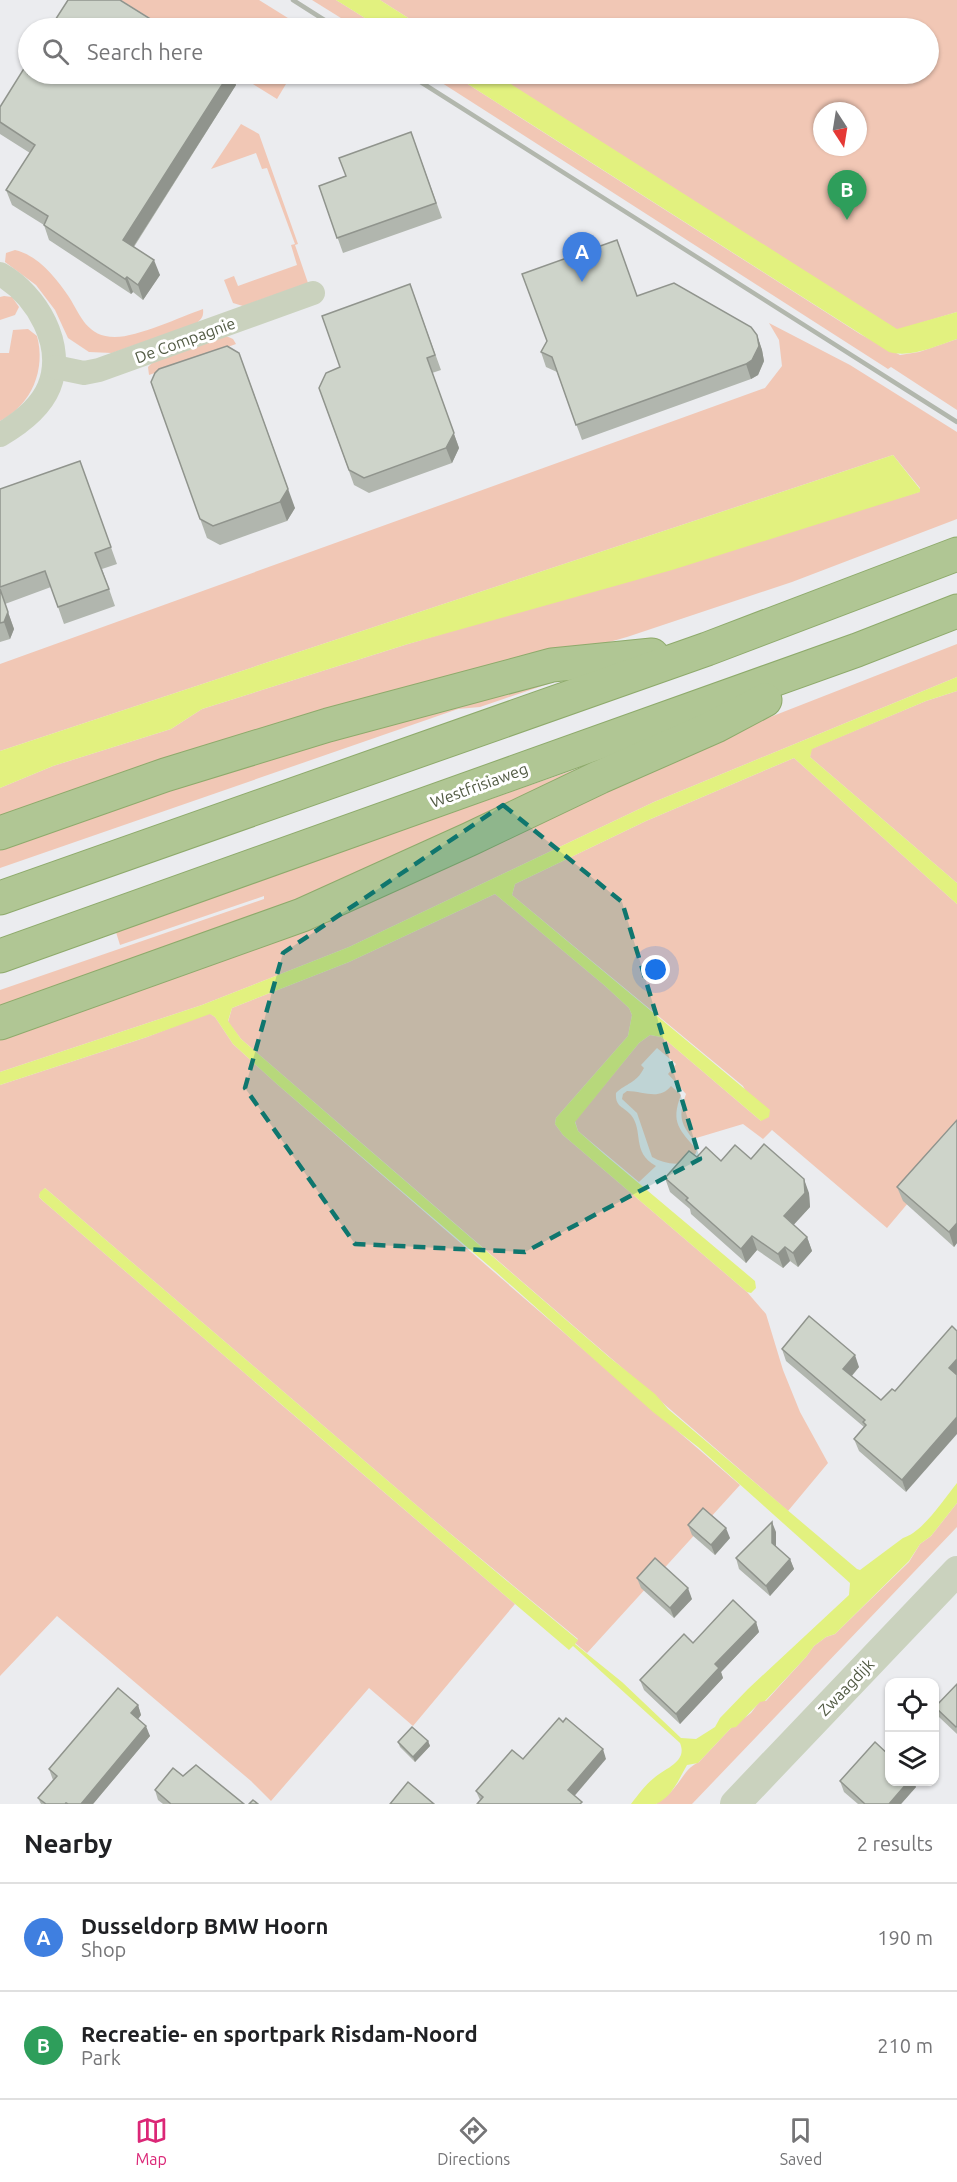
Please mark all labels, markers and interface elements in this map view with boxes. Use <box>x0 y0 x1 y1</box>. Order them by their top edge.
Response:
search box <box>18 18 939 84</box>
icon: search <box>39 35 72 68</box>
text: Search here <box>87 39 203 64</box>
north arrow <box>813 102 867 156</box>
pin: B <box>828 170 866 220</box>
pin: A <box>562 232 602 282</box>
street label: De Compagnie <box>132 314 238 366</box>
street label: Westfrisiaweg <box>428 759 530 811</box>
your location <box>641 955 670 984</box>
street label: Zwaagdijk <box>814 1655 878 1719</box>
map controls <box>885 1678 939 1786</box>
button: locate <box>885 1678 939 1732</box>
button: layers <box>885 1732 939 1786</box>
text: Nearby <box>24 1829 112 1858</box>
text: 2 results <box>857 1832 933 1855</box>
text: Dusseldorp BMW Hoorn <box>81 1913 328 1938</box>
text: A <box>36 1926 51 1949</box>
text: 190 m <box>877 1926 933 1949</box>
text: Shop <box>81 1938 126 1961</box>
text: Recreatie- en sportpark Risdam-Noord <box>81 2021 478 2046</box>
text: B <box>37 2034 50 2057</box>
text: 210 m <box>877 2034 933 2057</box>
text: Park <box>81 2046 121 2069</box>
tab: Map <box>135 2114 168 2168</box>
tab: Directions <box>437 2114 510 2168</box>
tab: Saved <box>780 2114 822 2168</box>

